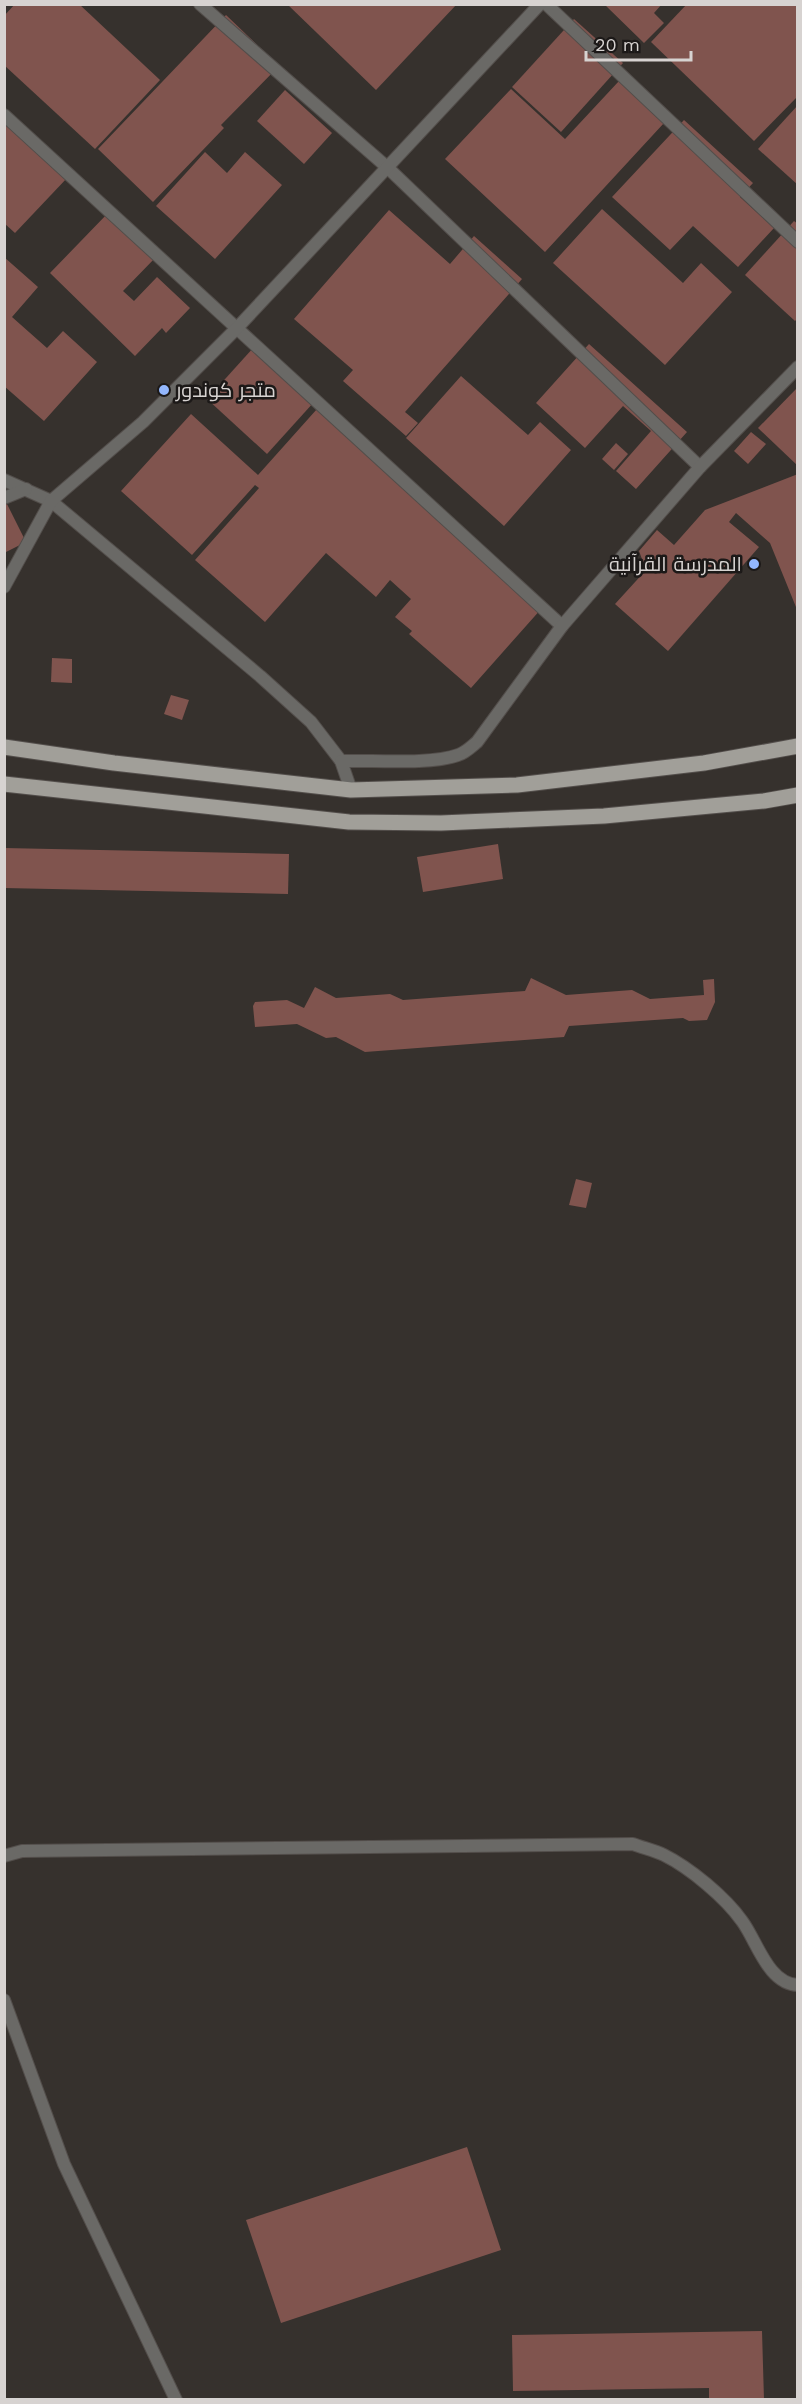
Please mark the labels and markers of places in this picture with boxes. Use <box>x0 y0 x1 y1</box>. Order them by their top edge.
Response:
place label: متجر كوندور <box>175 378 276 402</box>
marker: متجر كوندور <box>157 383 171 397</box>
place label: المدرسة القرآنية <box>609 552 742 576</box>
marker: المدرسة القرآنية <box>747 557 761 571</box>

